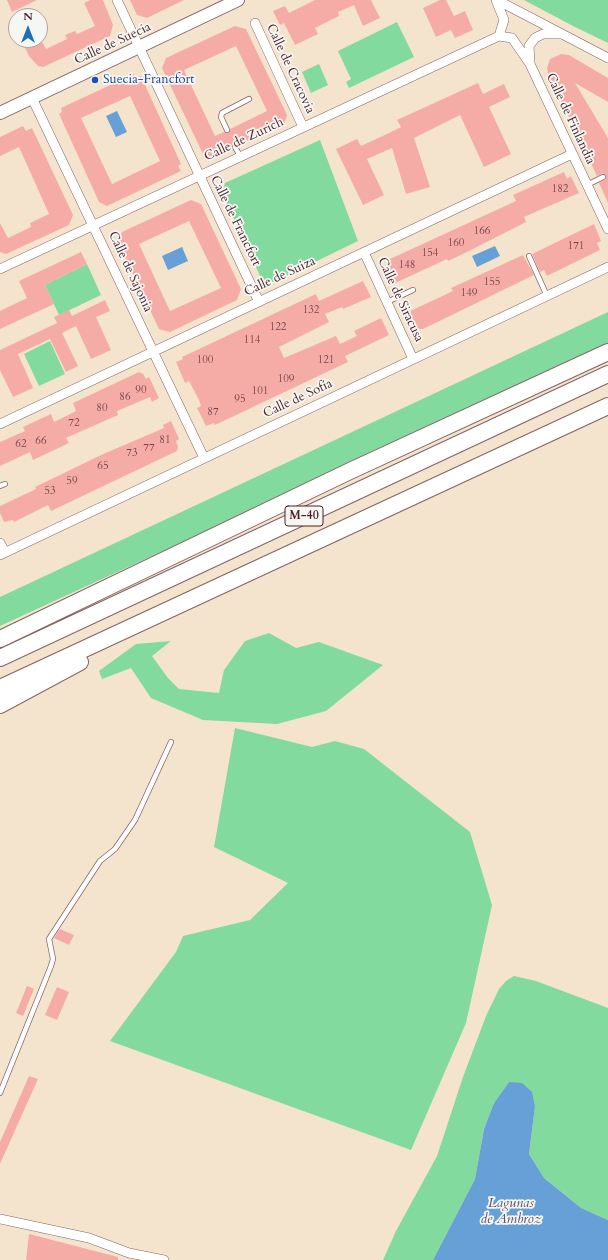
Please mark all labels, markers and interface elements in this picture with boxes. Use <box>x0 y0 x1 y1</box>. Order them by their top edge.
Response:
north arrow <box>8 8 48 48</box>
text: N <box>23 9 33 24</box>
street label: Calle de Suecia <box>72 19 154 69</box>
street label: Calle de Cracovia <box>262 22 318 116</box>
street label: Calle de Finlandia <box>542 71 598 167</box>
place label: Suecia-Francfort <box>103 72 194 88</box>
marker: Suecia-Francfort <box>90 75 100 85</box>
street label: Calle de Zurich <box>202 115 286 165</box>
street label: Calle de Francfort <box>206 173 264 269</box>
house number: 182 <box>552 182 568 196</box>
house number: 166 <box>474 224 490 238</box>
street label: Calle de Sajonia <box>104 229 156 315</box>
house number: 160 <box>448 236 464 250</box>
house number: 171 <box>568 239 584 253</box>
house number: 154 <box>422 246 438 260</box>
street label: Calle de Suiza <box>242 254 318 300</box>
street label: Calle de Siracusa <box>374 255 426 345</box>
house number: 148 <box>399 258 415 272</box>
house number: 155 <box>484 275 500 289</box>
house number: 149 <box>461 286 477 300</box>
house number: 132 <box>303 303 319 317</box>
house number: 122 <box>270 320 286 334</box>
house number: 114 <box>244 333 260 347</box>
house number: 100 <box>197 353 213 367</box>
house number: 121 <box>318 353 334 367</box>
house number: 109 <box>278 372 294 386</box>
street label: Calle de Sofía <box>261 376 335 422</box>
house number: 90 <box>135 383 147 397</box>
house number: 101 <box>252 384 268 398</box>
house number: 86 <box>119 390 131 404</box>
house number: 95 <box>234 392 246 406</box>
house number: 80 <box>96 401 108 415</box>
house number: 87 <box>207 405 219 419</box>
house number: 72 <box>68 416 80 430</box>
house number: 81 <box>159 433 171 447</box>
house number: 66 <box>35 434 47 448</box>
house number: 62 <box>15 437 27 451</box>
house number: 77 <box>143 441 155 455</box>
house number: 73 <box>126 446 138 460</box>
house number: 65 <box>97 459 109 473</box>
house number: 59 <box>66 474 78 488</box>
house number: 53 <box>44 484 56 498</box>
road number: M-40 <box>285 506 323 526</box>
water label: Lagunas de Ambroz <box>480 1196 542 1228</box>

